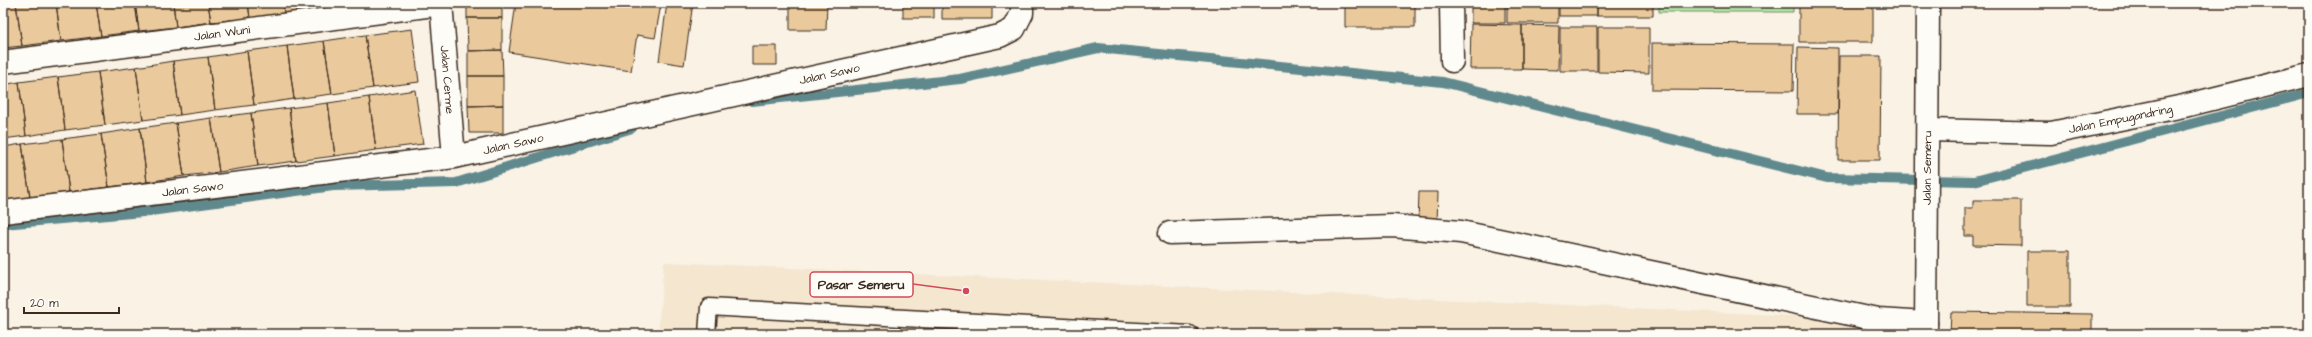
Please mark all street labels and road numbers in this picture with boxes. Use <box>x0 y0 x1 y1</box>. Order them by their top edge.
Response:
street label: Jalan Wuni <box>193 21 251 46</box>
street label: Jalan Cerme <box>436 45 458 115</box>
street label: Jalan Sawo <box>798 59 862 89</box>
street label: Jalan Empugandring <box>2067 101 2174 138</box>
street label: Jalan Sawo <box>481 129 545 159</box>
street label: Jalan Semeru <box>1919 131 1936 205</box>
street label: Jalan Sawo <box>161 177 224 202</box>

